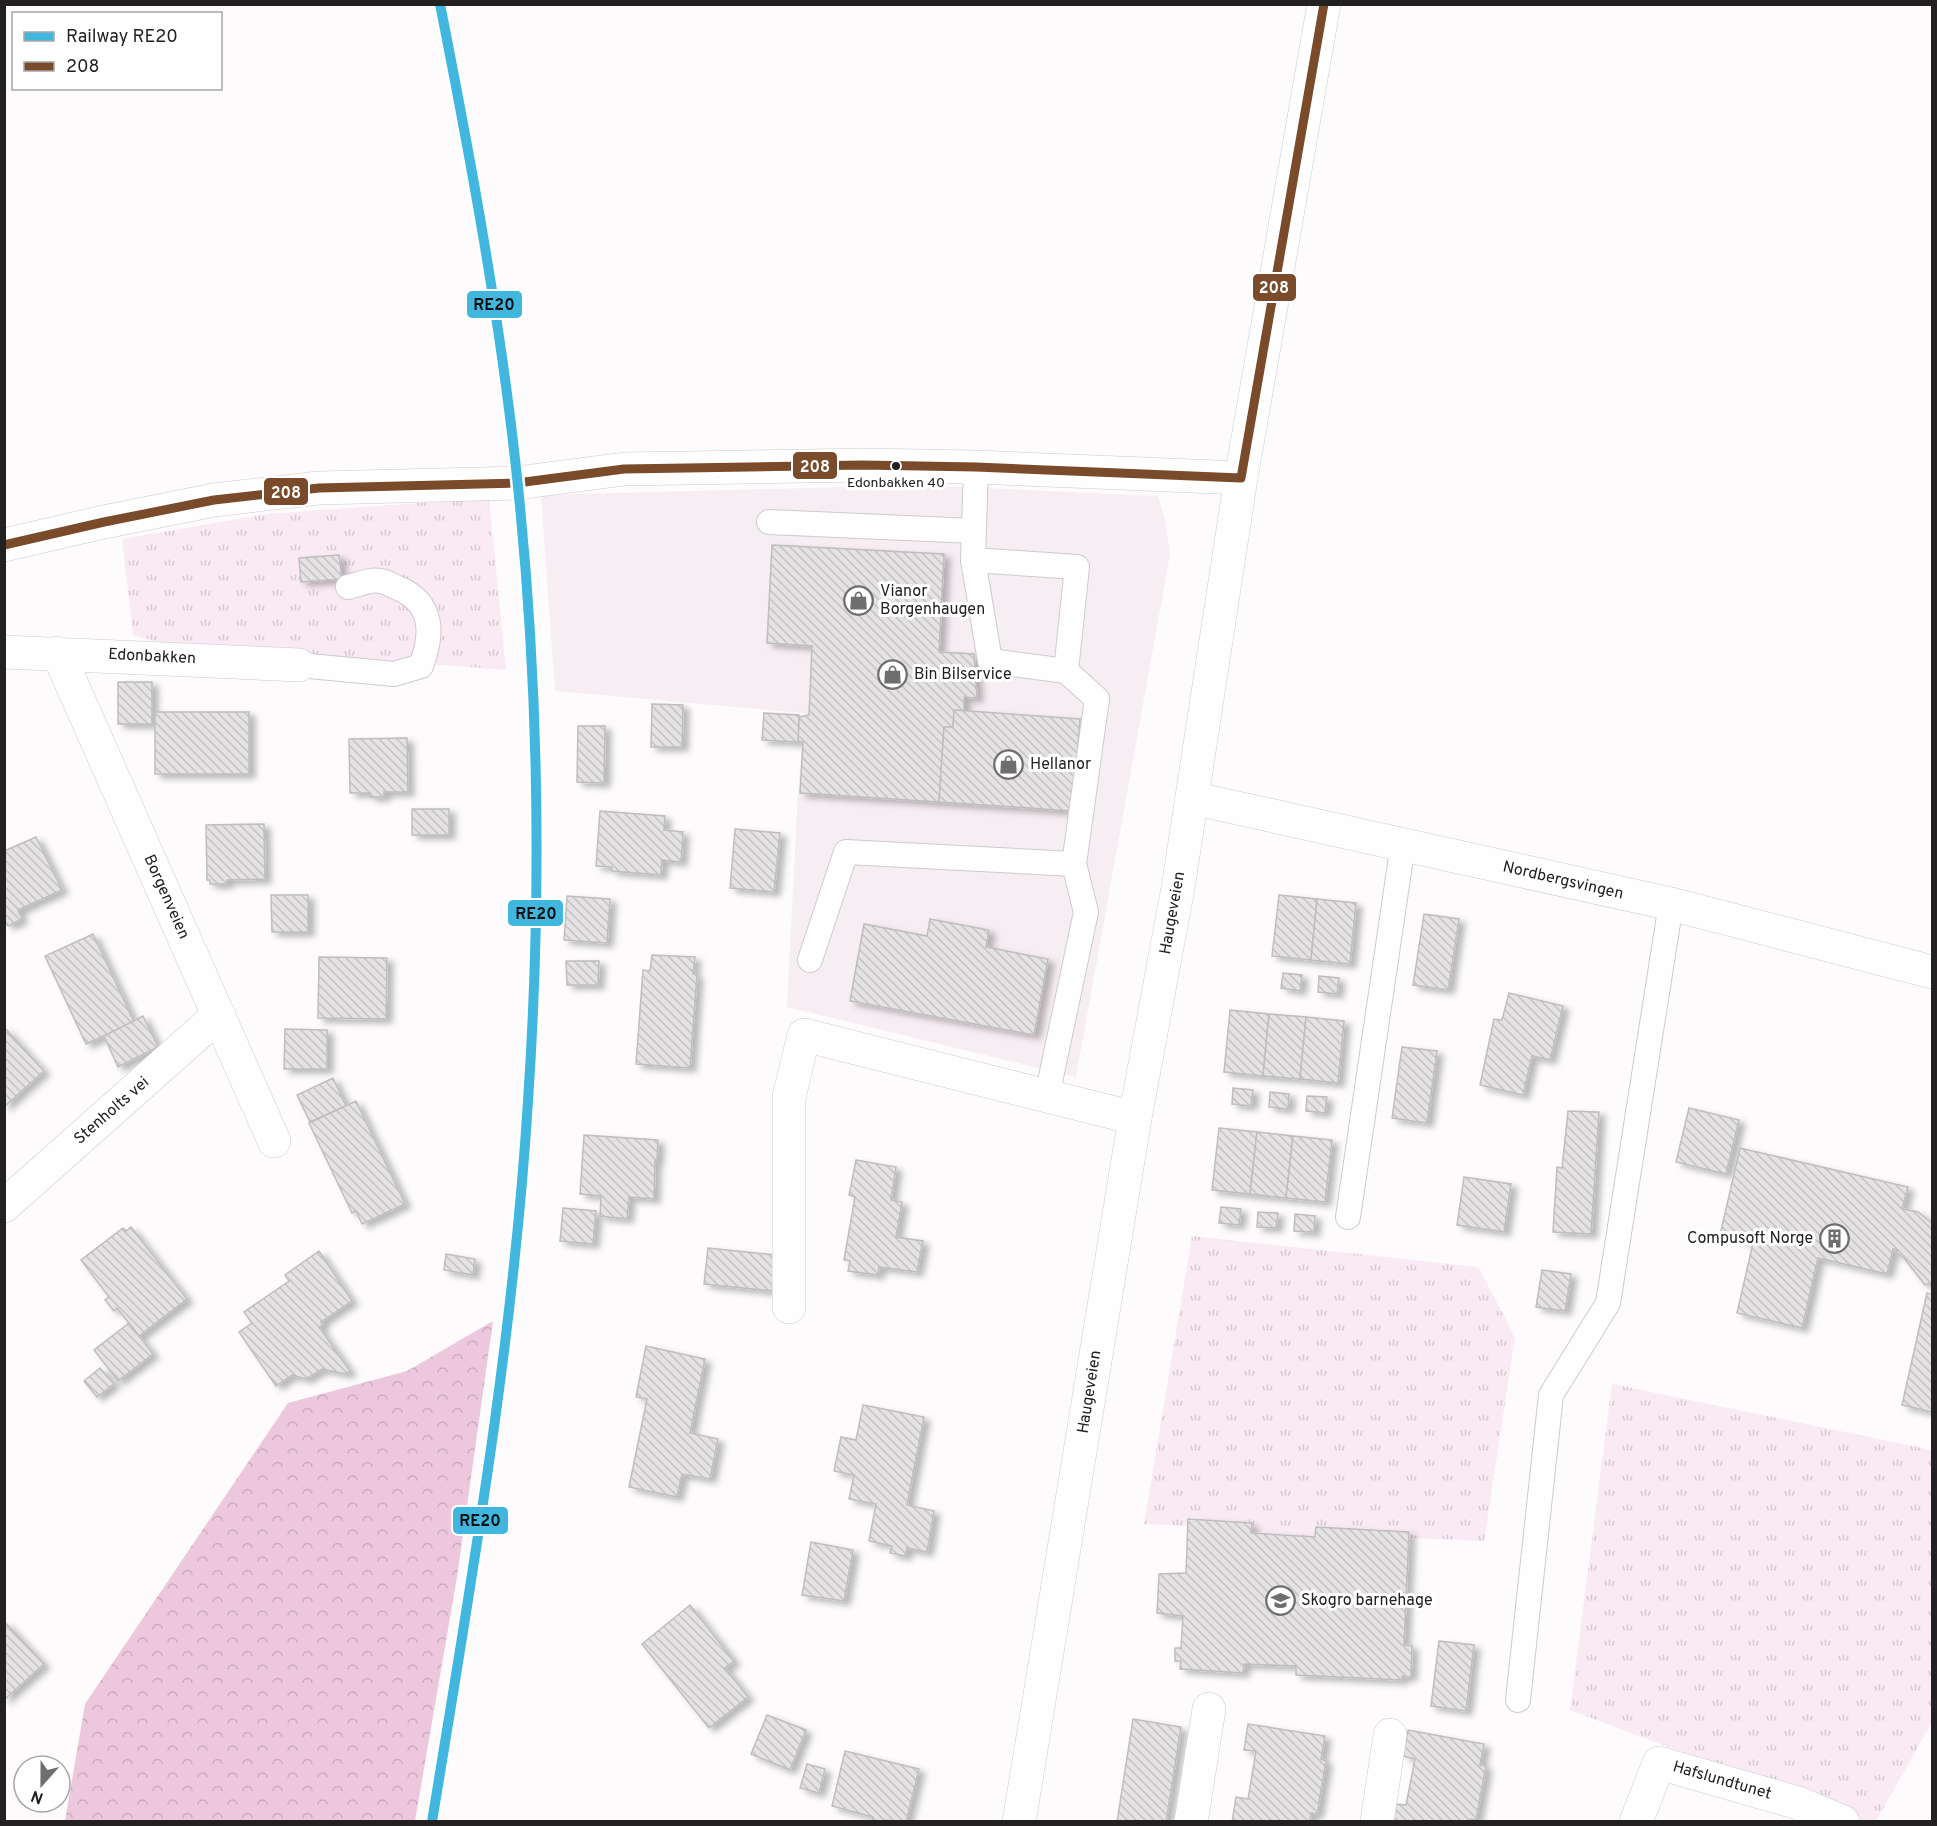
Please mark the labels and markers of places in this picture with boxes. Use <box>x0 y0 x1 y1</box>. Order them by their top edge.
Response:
marker: Edonbakken 40 <box>890 460 902 472</box>
place label: Edonbakken 40 <box>847 475 945 492</box>
place label: Vianor Borgenhaugen <box>880 582 985 620</box>
shop icon: Vianor Borgenhaugen <box>843 585 875 617</box>
shop icon: Bin Bilservice <box>877 659 909 691</box>
place label: Bin Bilservice <box>914 665 1012 685</box>
shop icon: Hellanor <box>993 749 1025 781</box>
place label: Hellanor <box>1030 755 1091 775</box>
building icon: Compusoft Norge <box>1818 1223 1850 1255</box>
place label: Compusoft Norge <box>1687 1229 1813 1249</box>
school or university icon: Skogro barnehage <box>1264 1585 1296 1617</box>
place label: Skogro barnehage <box>1301 1591 1433 1611</box>

